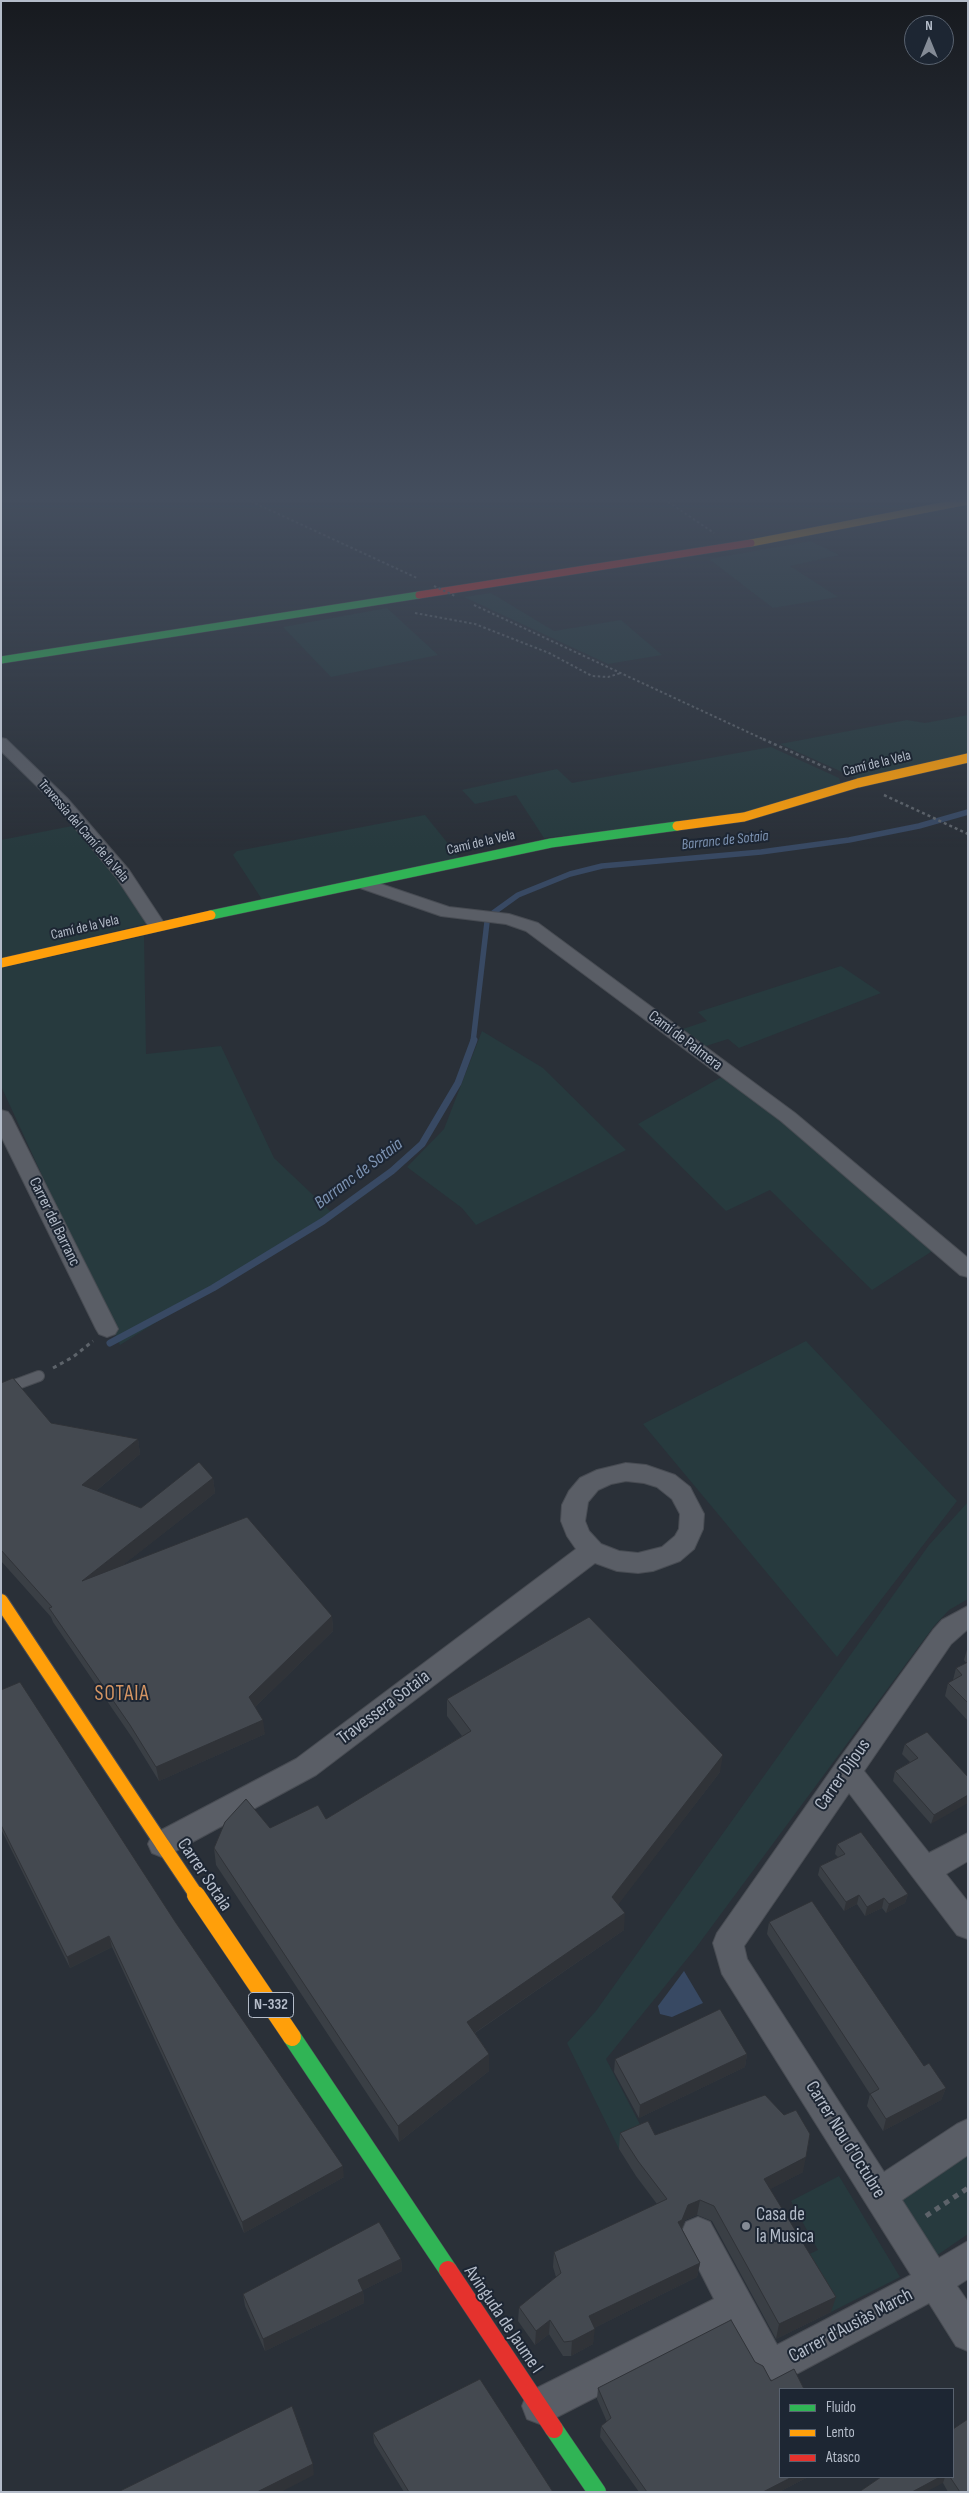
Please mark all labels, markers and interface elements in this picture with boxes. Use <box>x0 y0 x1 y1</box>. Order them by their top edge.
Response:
north arrow <box>904 15 954 65</box>
text: N <box>925 17 933 34</box>
street label: Camí de la Vela <box>841 747 913 781</box>
street label: Travessia del Camí de la Vela <box>34 776 132 886</box>
street label: Camí de la Vela <box>445 827 517 859</box>
water label: Barranc de Sotaia <box>681 827 769 855</box>
street label: Camí de la Vela <box>49 912 121 944</box>
street label: Camí de Palmera <box>644 1007 726 1075</box>
water label: Barranc de Sotaia <box>311 1134 407 1214</box>
street label: Carrer del Barranc <box>24 1174 84 1270</box>
street label: Travessera Sotaia <box>333 1666 435 1750</box>
district label: SOTAIA <box>94 1682 150 1708</box>
street label: Carrer Dijous <box>810 1735 876 1815</box>
street label: Carrer Sotaia <box>171 1834 237 1916</box>
road number: N-332 <box>248 1992 294 2018</box>
street label: Carrer Nou d'Octubre <box>800 2077 890 2203</box>
place label: Casa de la Musica <box>756 2204 814 2248</box>
marker: Casa de la Musica <box>740 2220 752 2232</box>
street label: Avinguda de Jaume I <box>459 2262 547 2378</box>
street label: Carrer d'Ausiàs March <box>785 2284 917 2368</box>
legend <box>779 2388 954 2478</box>
text: Fluido <box>826 2398 856 2417</box>
text: Lento <box>826 2423 855 2442</box>
text: Atasco <box>826 2448 860 2467</box>

